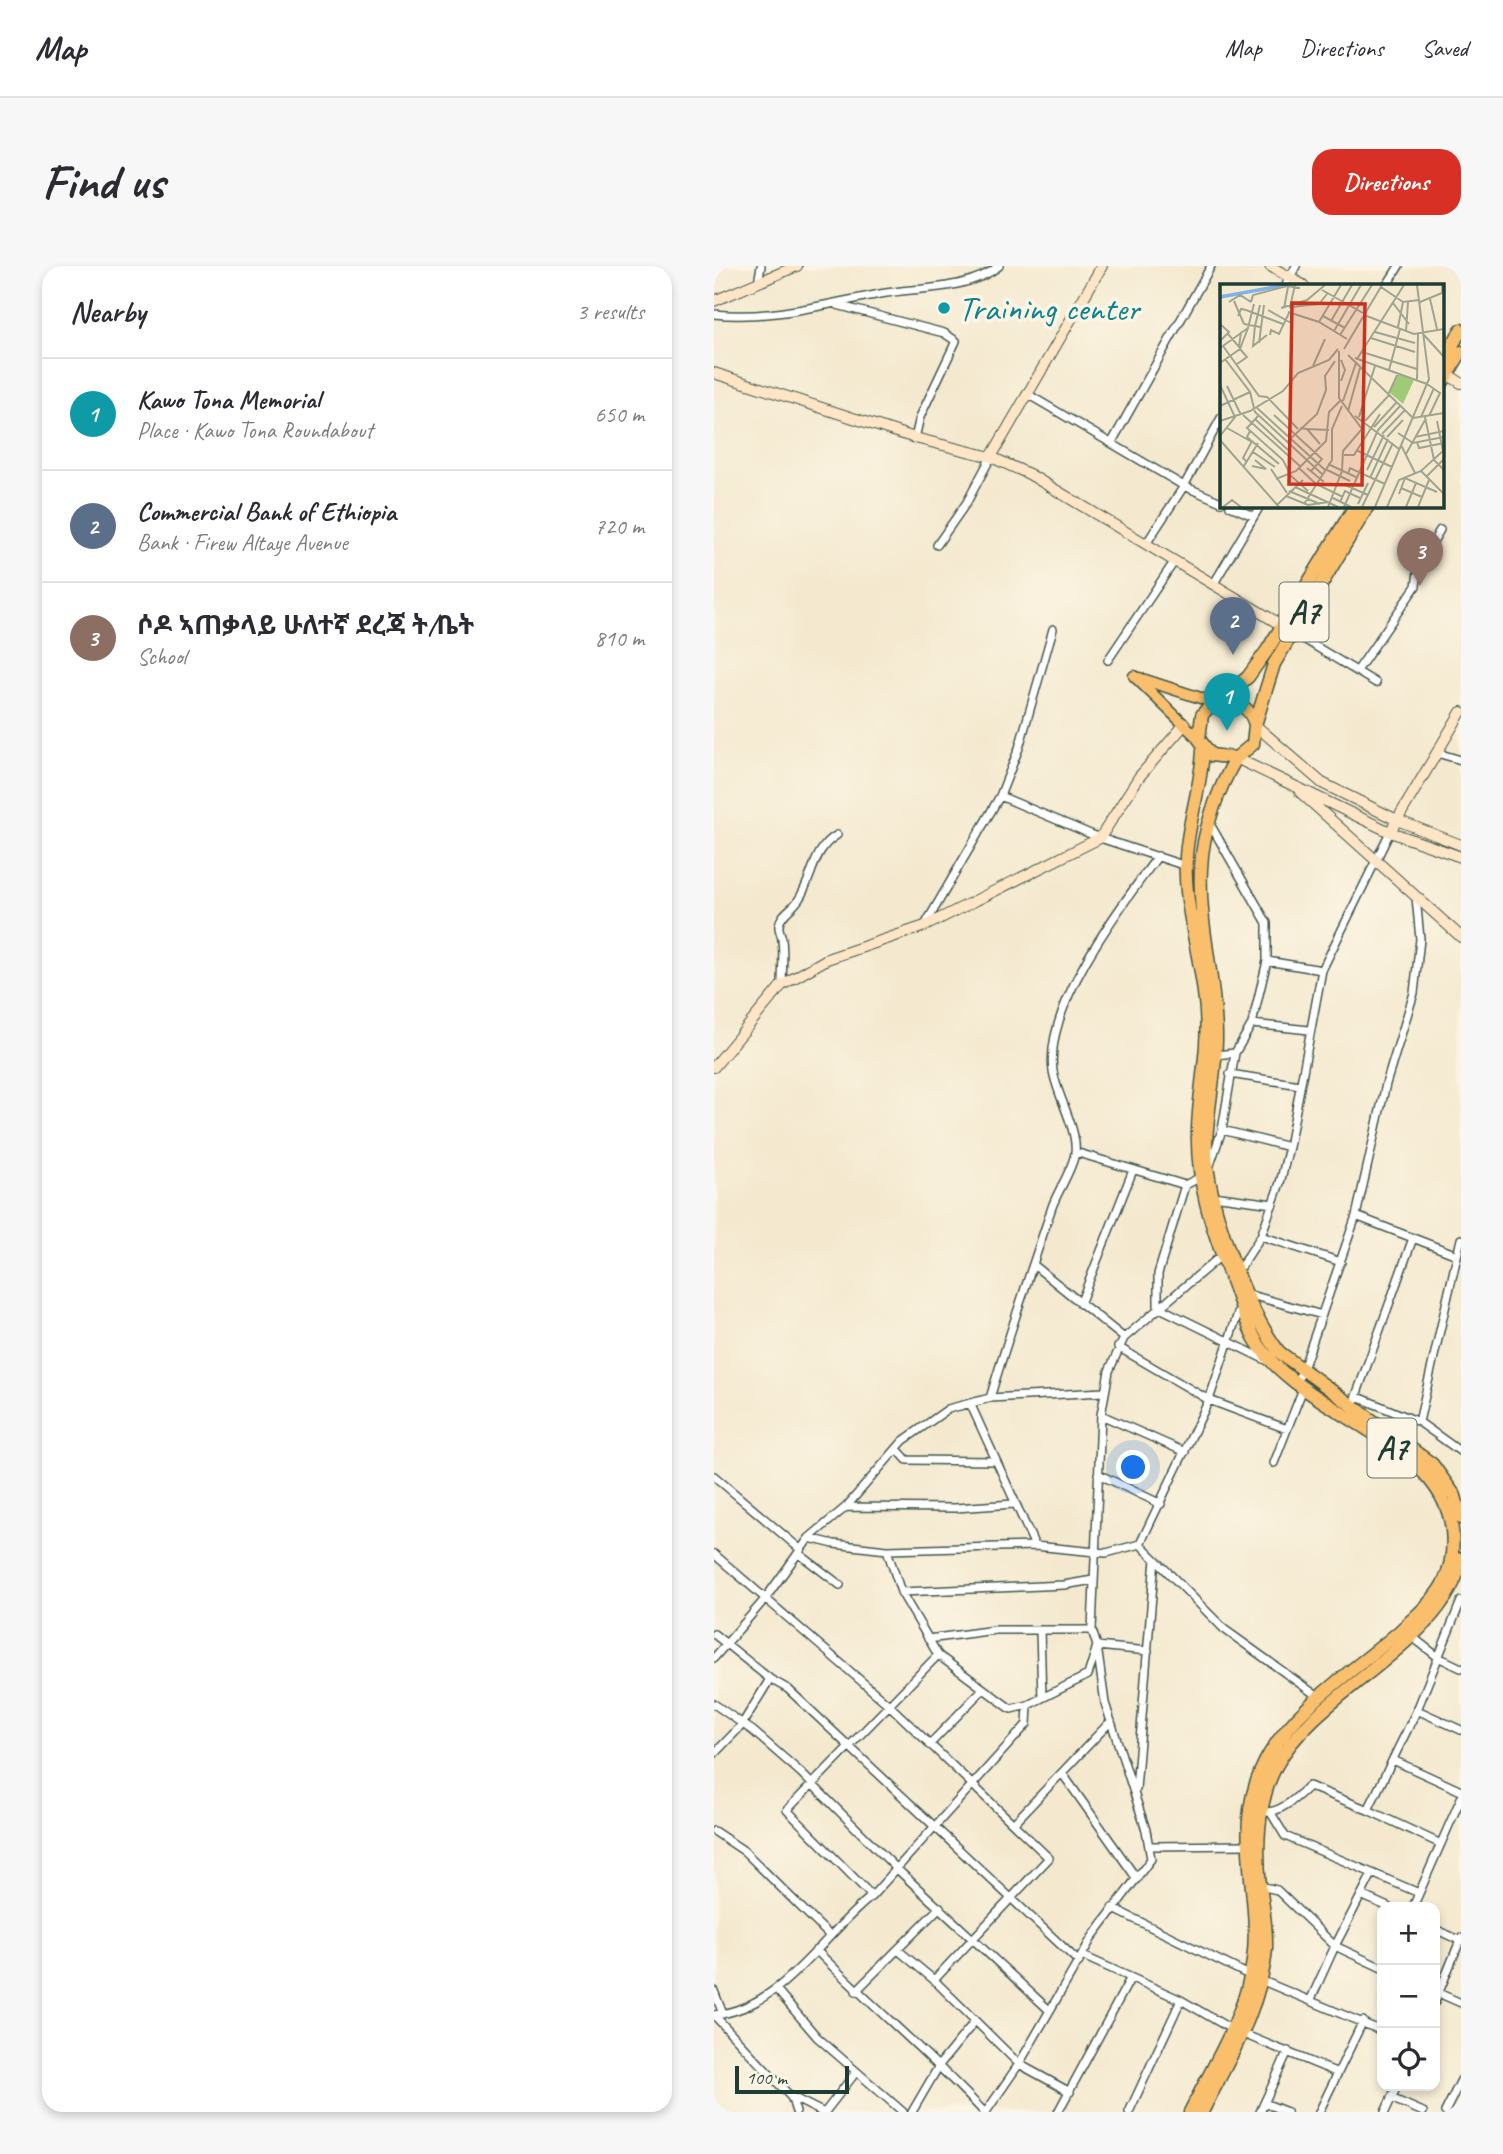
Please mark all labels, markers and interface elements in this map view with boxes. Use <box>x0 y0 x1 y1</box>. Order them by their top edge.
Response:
text: Map <box>35 27 86 69</box>
text: Map <box>1225 33 1262 63</box>
text: Directions <box>1300 33 1383 63</box>
text: Saved <box>1421 33 1468 63</box>
button: Directions <box>1312 149 1461 215</box>
text: Find us <box>42 151 164 213</box>
inset map <box>1220 284 1444 508</box>
place label: Training center <box>958 286 1142 331</box>
text: Nearby <box>70 293 146 331</box>
text: 3 results <box>577 297 644 326</box>
marker: Training center <box>936 300 952 316</box>
text: Kawo Tona Memorial <box>137 383 320 416</box>
text: 1 <box>88 400 98 429</box>
text: 650 m <box>595 400 644 429</box>
text: Place · Kawo Tona Roundabout <box>137 416 373 445</box>
text: Commercial Bank of Ethiopia <box>137 495 396 528</box>
text: 2 <box>88 512 98 541</box>
text: 720 m <box>595 512 644 541</box>
text: Bank · Firew Altaye Avenue <box>137 528 348 557</box>
pin: 3 <box>1397 528 1443 586</box>
road number: A7 <box>1280 582 1328 642</box>
pin: 2 <box>1210 597 1256 655</box>
text: ሶዶ ኣጠቃላይ ሁለተኛ ደረጃ ት/ቤት <box>137 609 474 642</box>
text: 3 <box>88 624 98 653</box>
text: 810 m <box>595 624 644 653</box>
text: School <box>137 642 186 671</box>
pin: 1 <box>1204 673 1250 731</box>
road number: A7 <box>1368 1418 1416 1478</box>
your location <box>1116 1450 1150 1484</box>
map controls <box>1377 1902 1440 2091</box>
button: + <box>1377 1902 1440 1965</box>
button: − <box>1377 1965 1440 2028</box>
button: locate <box>1377 2028 1440 2091</box>
scale bar <box>735 2063 849 2095</box>
text: 100 m <box>746 2066 787 2090</box>

